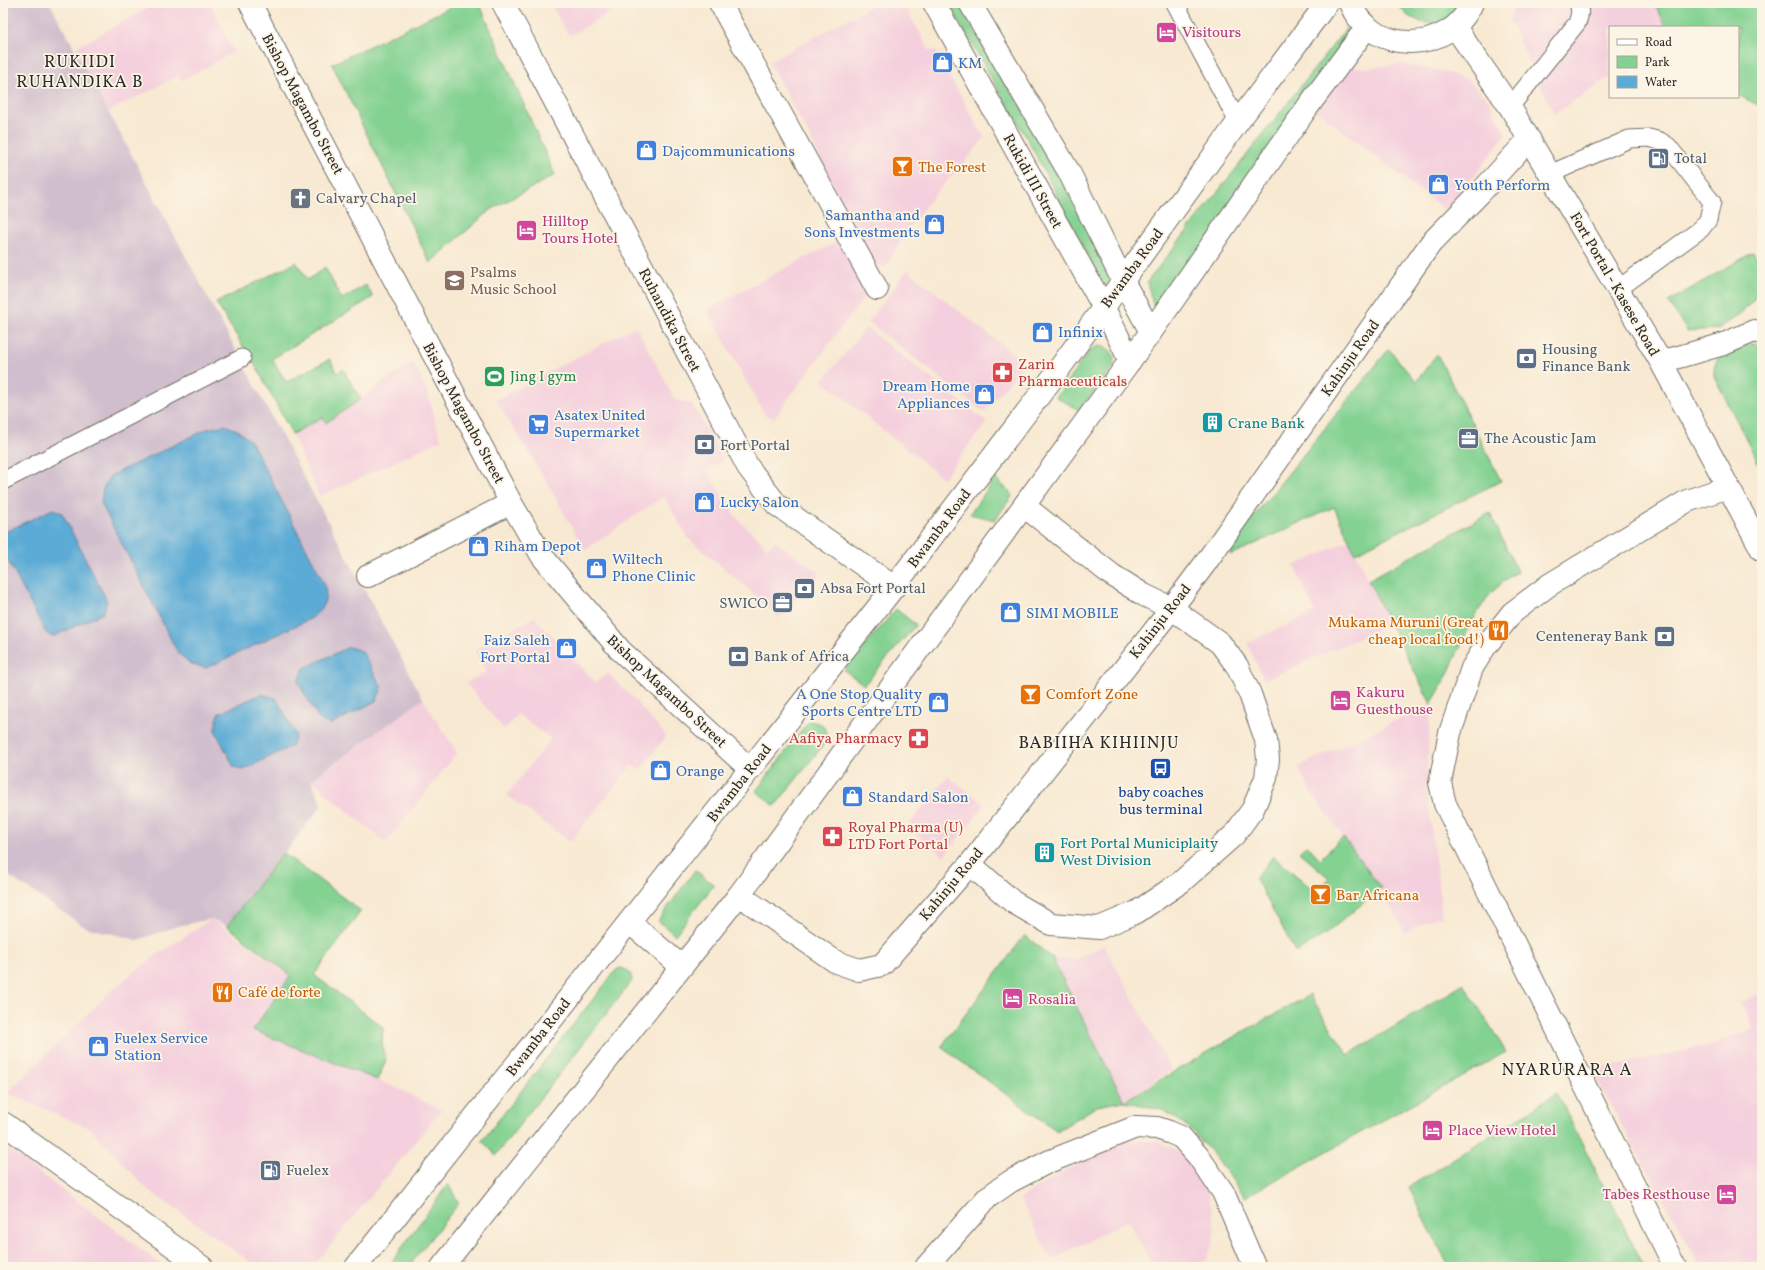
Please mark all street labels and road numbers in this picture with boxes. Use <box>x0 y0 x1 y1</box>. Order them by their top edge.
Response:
street label: Bishop Magambo Street <box>256 30 348 179</box>
street label: Rukidi III Street <box>997 130 1066 233</box>
street label: Fort Portal - Kasese Road <box>1564 209 1664 361</box>
street label: Bwamba Road <box>1097 225 1169 313</box>
street label: Ruhandika Street <box>632 265 705 376</box>
street label: Kahinju Road <box>1317 316 1386 402</box>
street label: Bishop Magambo Street <box>417 339 509 488</box>
street label: Bwamba Road <box>903 485 977 573</box>
street label: Kahinju Road <box>1125 580 1197 664</box>
street label: Bishop Magambo Street <box>601 631 731 753</box>
street label: Bwamba Road <box>703 740 777 828</box>
street label: Kahinju Road <box>915 844 989 926</box>
street label: Bwamba Road <box>502 994 576 1082</box>

